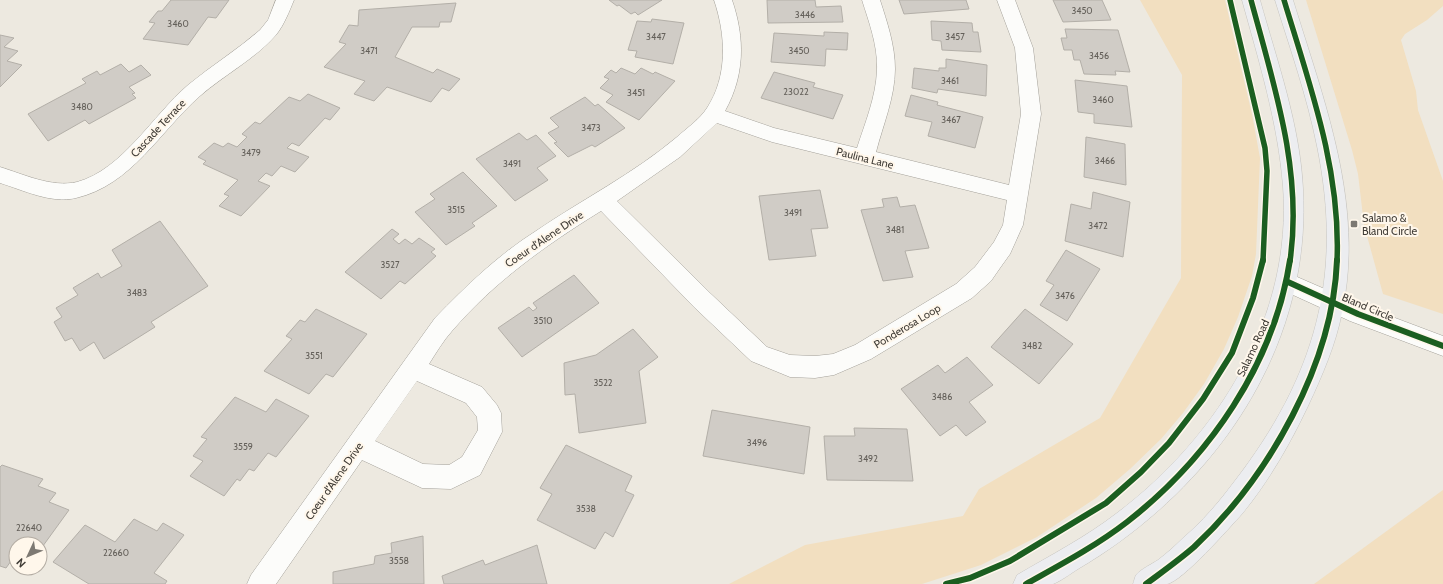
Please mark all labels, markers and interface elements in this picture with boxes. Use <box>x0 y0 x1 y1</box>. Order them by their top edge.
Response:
house number: 3450 <box>1071 5 1093 16</box>
house number: 3446 <box>795 9 815 20</box>
house number: 3460 <box>167 18 189 29</box>
house number: 3447 <box>646 31 666 42</box>
house number: 3457 <box>945 31 965 42</box>
house number: 3471 <box>360 45 378 56</box>
house number: 3450 <box>788 45 810 56</box>
house number: 3456 <box>1089 50 1109 61</box>
house number: 3461 <box>941 75 959 86</box>
house number: 23022 <box>783 86 809 97</box>
house number: 3451 <box>627 87 645 98</box>
house number: 3460 <box>1092 94 1114 105</box>
street label: Cascade Terrace <box>127 96 189 160</box>
house number: 3480 <box>71 101 93 112</box>
house number: 3467 <box>941 114 961 125</box>
house number: 3473 <box>581 122 601 133</box>
street label: Paulina Lane <box>835 144 895 172</box>
house number: 3479 <box>241 147 261 158</box>
house number: 3466 <box>1095 155 1115 166</box>
house number: 3491 <box>503 158 521 169</box>
house number: 3515 <box>447 204 465 215</box>
street label: Coeur d'Alene Drive <box>502 207 586 270</box>
house number: 3491 <box>784 207 802 218</box>
place label: Salamo & Bland Circle <box>1362 211 1417 238</box>
marker: Salamo & Bland Circle <box>1349 219 1359 229</box>
house number: 3472 <box>1088 220 1108 231</box>
house number: 3481 <box>886 224 904 235</box>
house number: 3527 <box>381 259 400 270</box>
house number: 3483 <box>127 287 147 298</box>
house number: 3476 <box>1055 290 1075 301</box>
street label: Bland Circle <box>1340 290 1396 324</box>
street label: Ponderosa Loop <box>871 301 943 351</box>
house number: 3510 <box>534 315 552 326</box>
street label: Salamo Road <box>1234 317 1272 379</box>
house number: 3482 <box>1022 340 1042 351</box>
house number: 3551 <box>305 350 323 361</box>
house number: 3522 <box>593 377 613 388</box>
house number: 3486 <box>932 391 952 402</box>
house number: 3496 <box>747 437 767 448</box>
street label: Coeur d'Alene Drive <box>302 439 366 522</box>
house number: 3559 <box>233 441 253 452</box>
house number: 3492 <box>858 453 878 464</box>
house number: 3538 <box>576 503 596 514</box>
house number: 22640 <box>16 522 42 533</box>
north arrow <box>8 536 48 576</box>
house number: 22660 <box>103 547 129 558</box>
text: N <box>13 555 29 571</box>
house number: 3558 <box>389 555 409 566</box>

